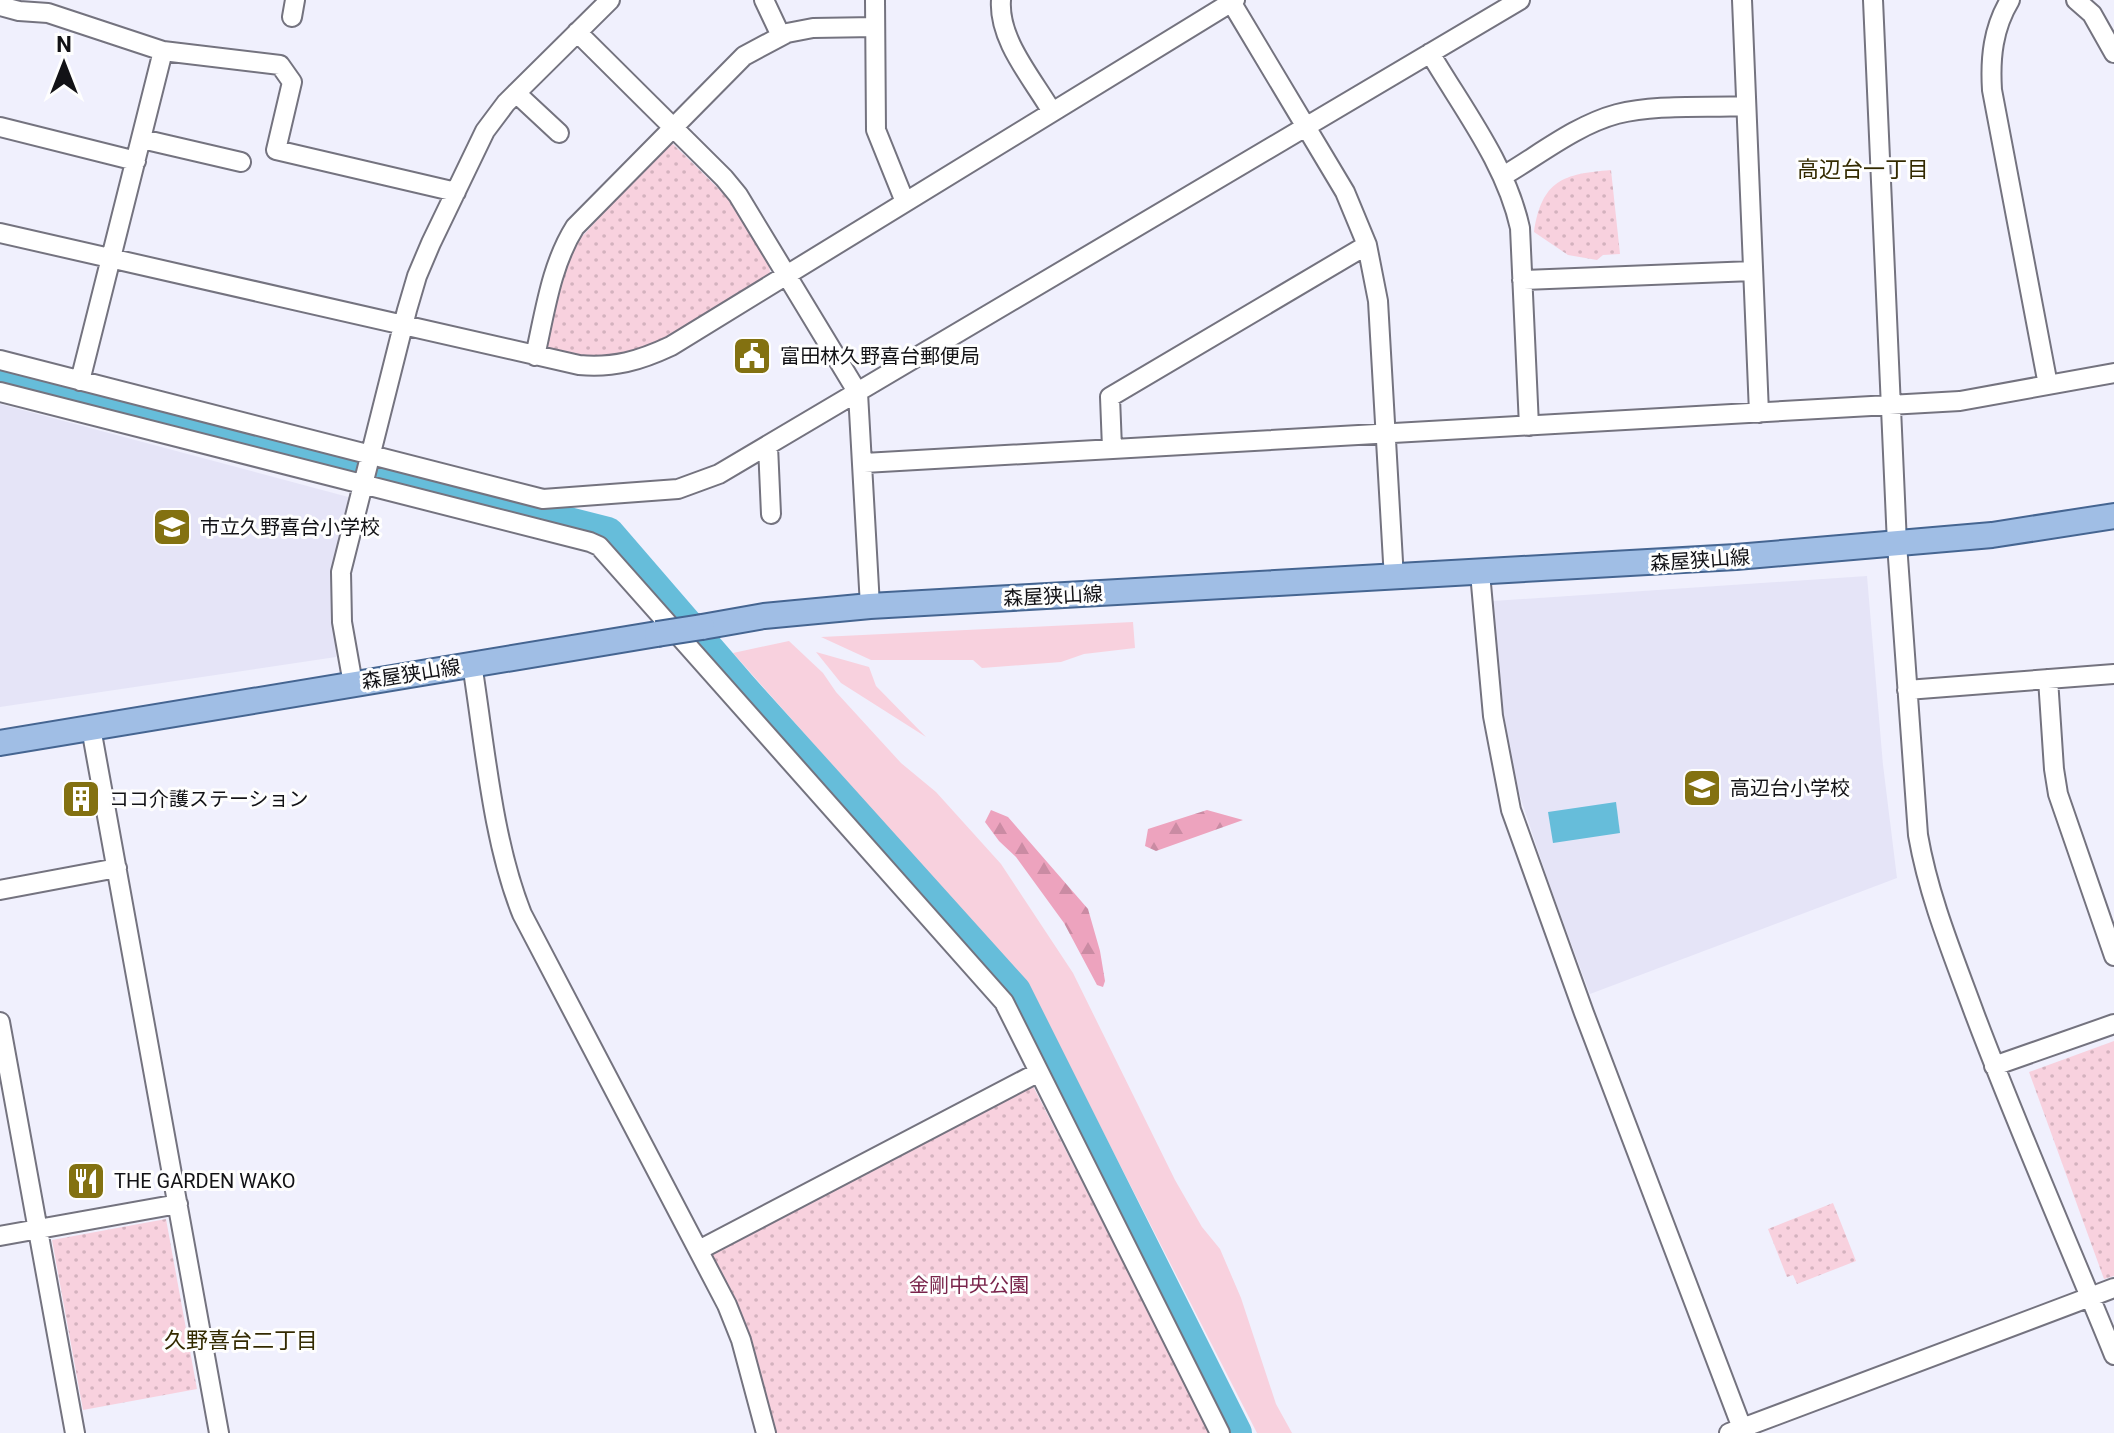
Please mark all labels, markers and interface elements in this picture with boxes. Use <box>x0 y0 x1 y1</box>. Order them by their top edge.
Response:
north arrow <box>24 24 104 104</box>
text: N <box>56 32 72 57</box>
district label: 高辺台一丁目 <box>1797 157 1929 182</box>
public building icon: 富田林久野喜台郵便局 <box>731 335 773 377</box>
place label: 富田林久野喜台郵便局 <box>780 344 980 368</box>
school or university icon: 市立久野喜台小学校 <box>151 506 193 548</box>
place label: 市立久野喜台小学校 <box>200 515 380 539</box>
street label: 森屋狭山線 <box>1649 545 1751 575</box>
street label: 森屋狭山線 <box>1002 581 1104 611</box>
street label: 森屋狭山線 <box>360 654 462 694</box>
school or university icon: 高辺台小学校 <box>1681 767 1723 809</box>
place label: 高辺台小学校 <box>1730 776 1850 800</box>
building icon: ココ介護ステーション <box>60 778 102 820</box>
place label: ココ介護ステーション <box>109 787 309 811</box>
restaurant icon: THE GARDEN WAKO <box>65 1160 107 1202</box>
place label: THE GARDEN WAKO <box>114 1169 296 1193</box>
park label: 金剛中央公園 <box>909 1273 1029 1297</box>
district label: 久野喜台二丁目 <box>164 1328 318 1353</box>

